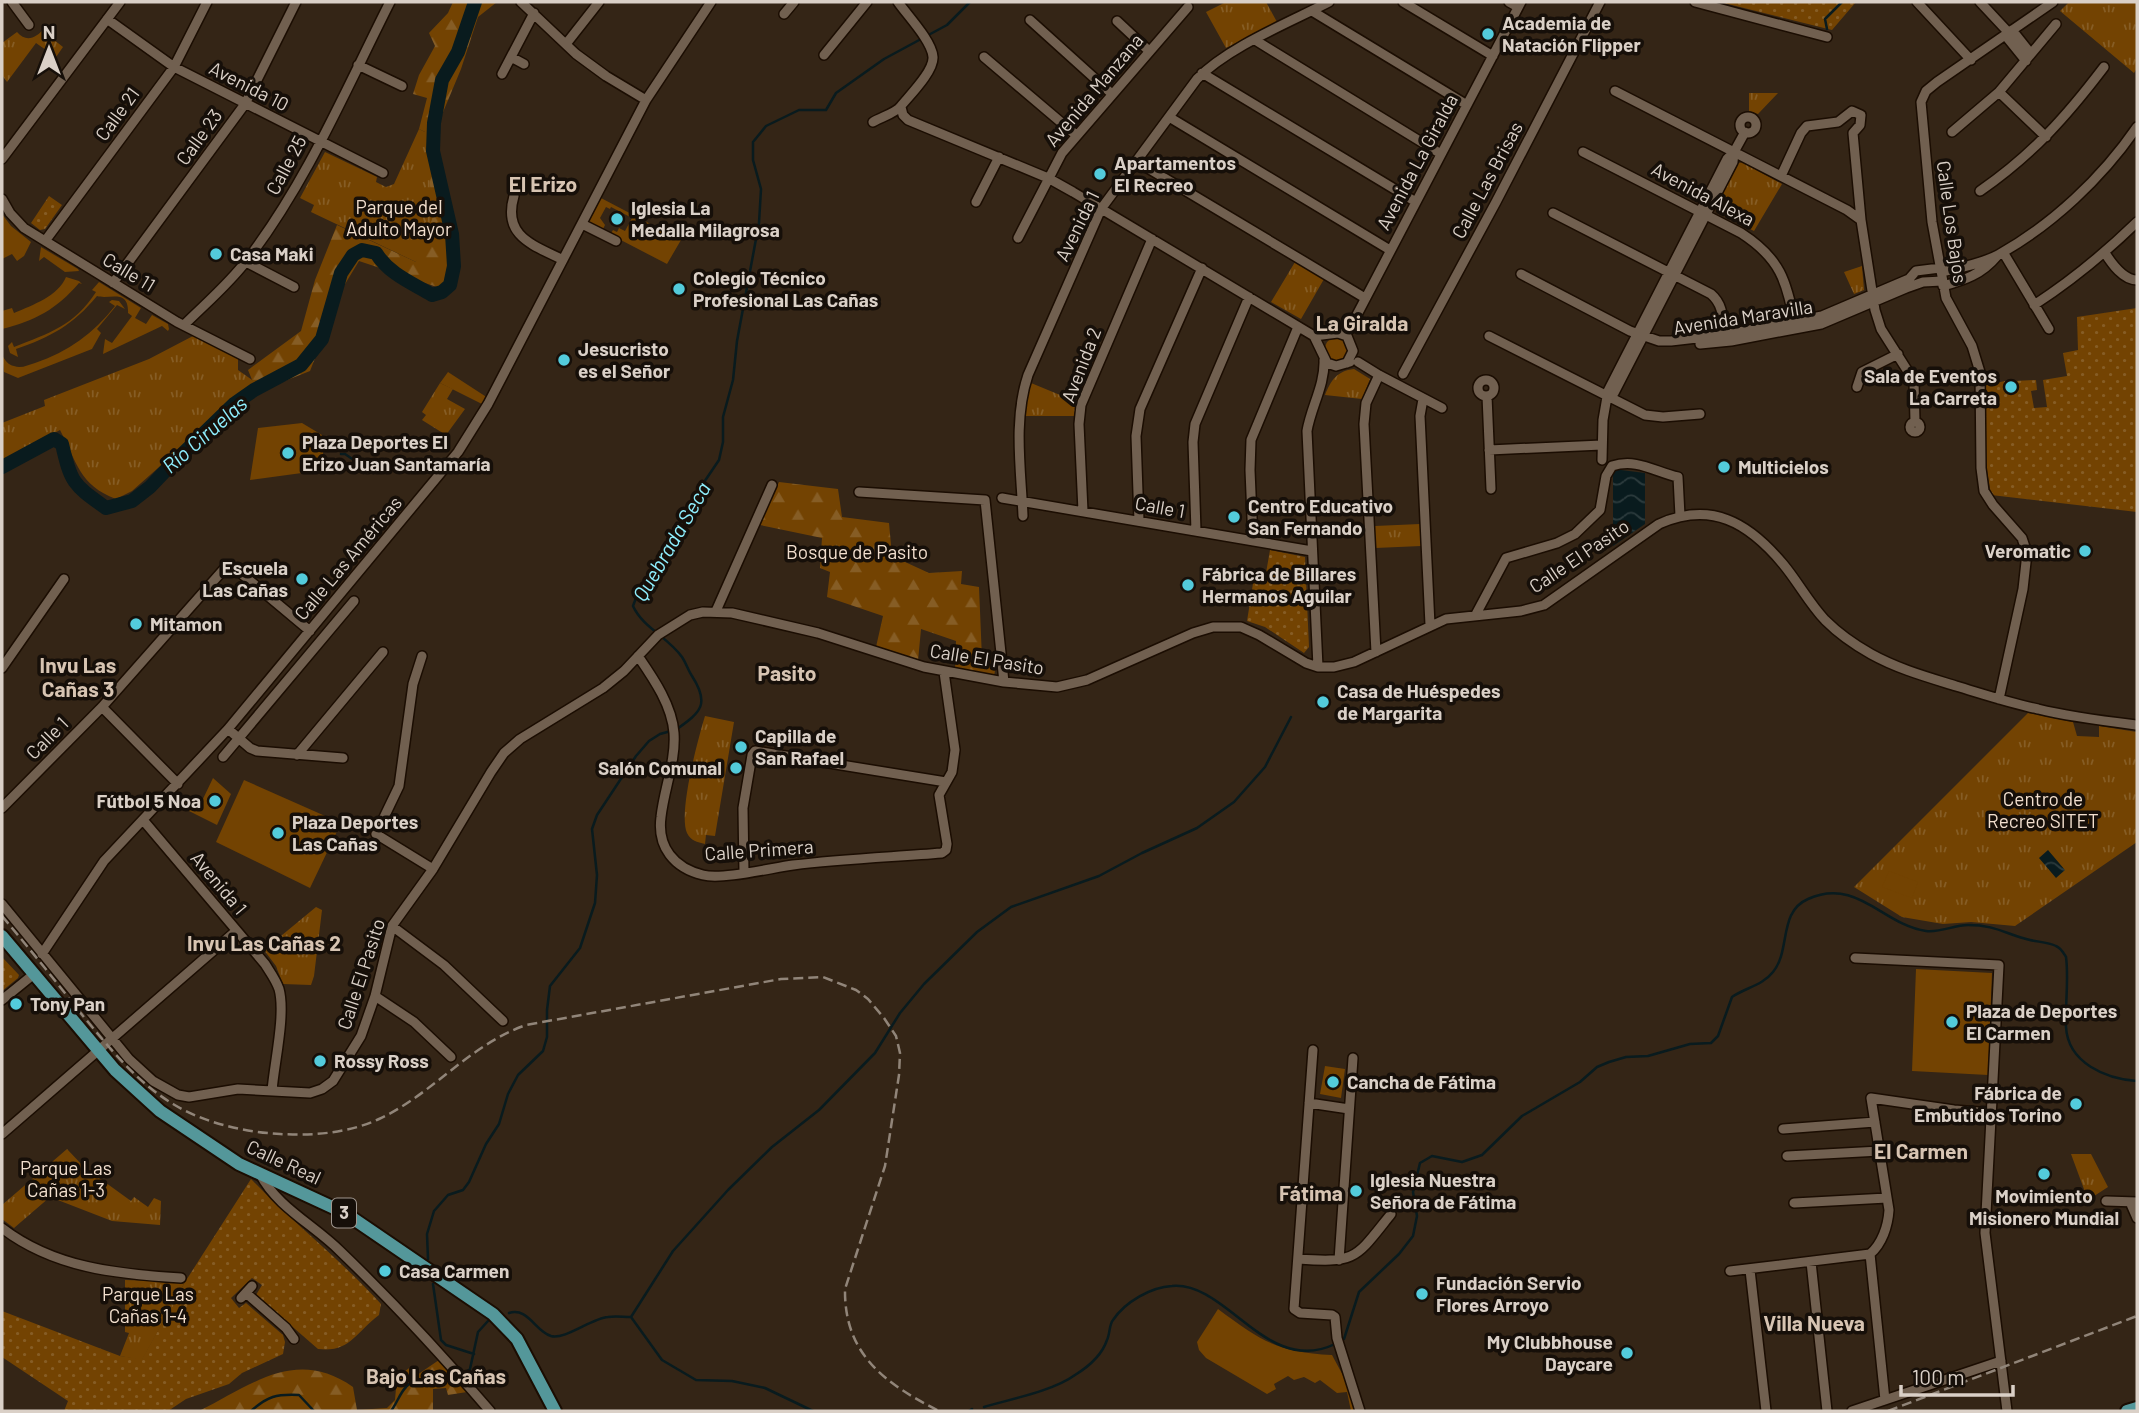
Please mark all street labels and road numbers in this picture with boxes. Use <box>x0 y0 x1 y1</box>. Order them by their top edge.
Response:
street label: Avenida Manzana <box>1040 28 1148 151</box>
street label: Avenida 10 <box>206 56 293 115</box>
street label: Calle 21 <box>90 83 144 145</box>
street label: Avenida La Giralda <box>1371 90 1462 234</box>
street label: Calle 23 <box>171 104 227 169</box>
street label: Calle Las Brisas <box>1446 117 1527 242</box>
street label: Calle 25 <box>260 131 311 198</box>
street label: Avenida Alexa <box>1648 157 1759 230</box>
street label: Calle Los Bajos <box>1933 159 1972 285</box>
street label: Avenida 1 <box>1050 187 1103 265</box>
street label: Calle 11 <box>99 247 160 296</box>
street label: Avenida Maravilla <box>1672 294 1814 339</box>
street label: Avenida 2 <box>1056 324 1105 406</box>
street label: Calle Las Américas <box>289 491 406 624</box>
street label: Calle 1 <box>1133 491 1187 522</box>
street label: Calle El Pasito <box>1524 514 1633 597</box>
street label: Calle El Pasito <box>928 638 1046 679</box>
street label: Calle 1 <box>21 712 73 764</box>
street label: Calle Primera <box>704 834 814 865</box>
street label: Avenida 1 <box>186 846 252 919</box>
street label: Calle El Pasito <box>332 915 389 1032</box>
street label: Calle Real <box>243 1134 325 1189</box>
road number: 3 <box>332 1198 356 1228</box>

